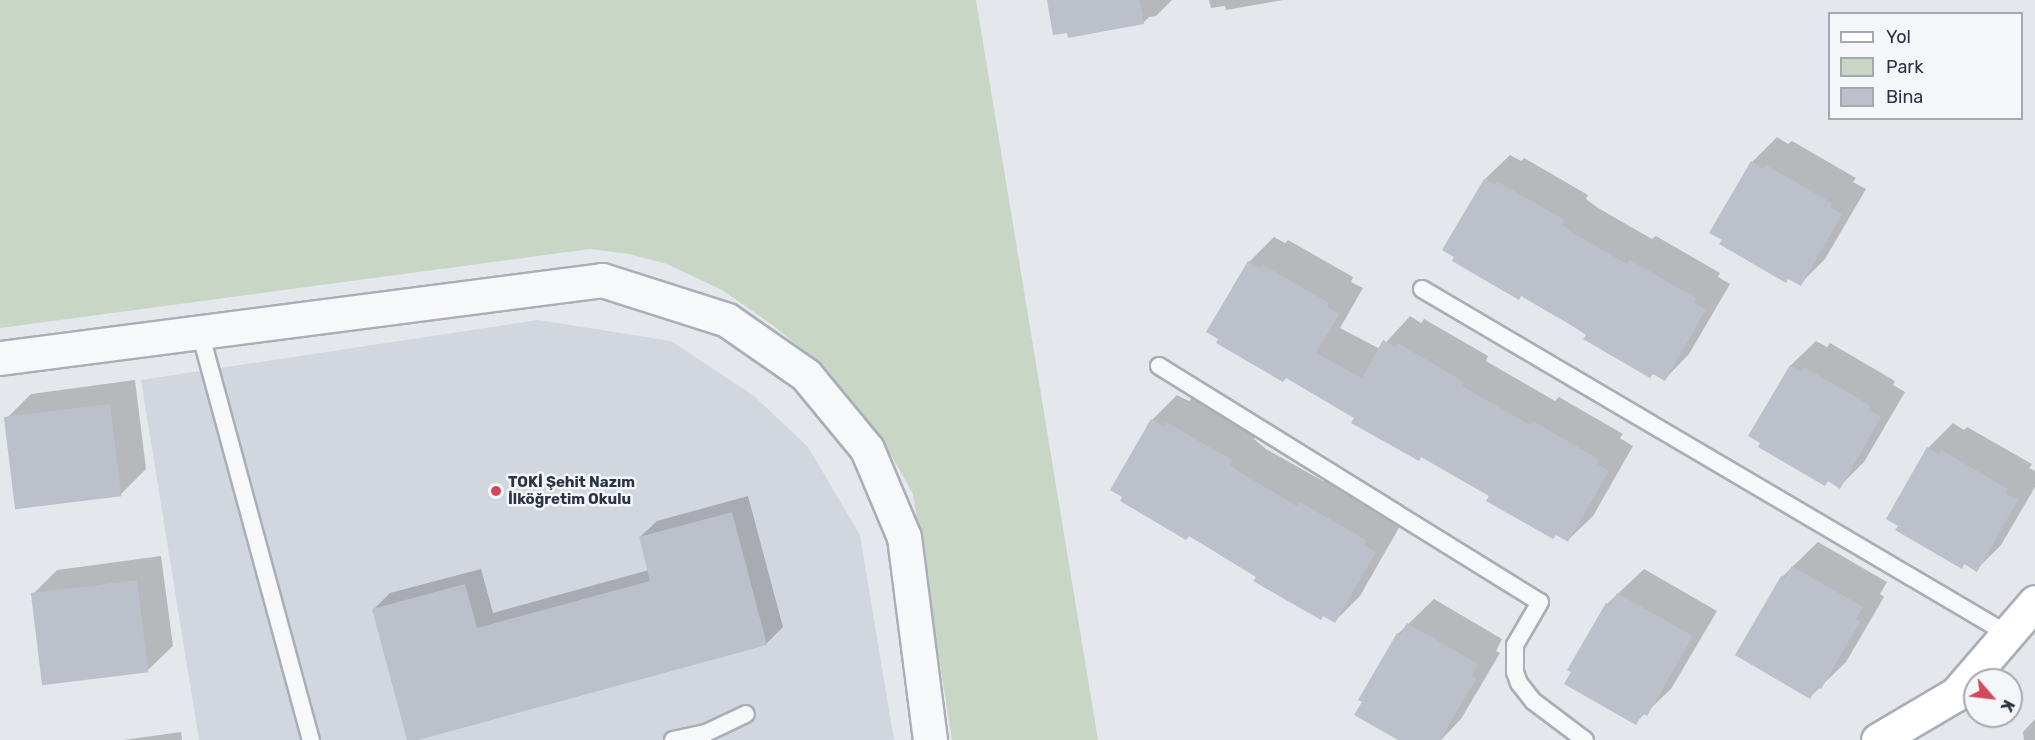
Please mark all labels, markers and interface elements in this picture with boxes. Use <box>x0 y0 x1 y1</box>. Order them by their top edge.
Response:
legend <box>1828 12 2023 120</box>
text: Yol <box>1886 26 1911 48</box>
text: Park <box>1886 56 1923 78</box>
text: Bina <box>1886 86 1923 108</box>
place label: TOKİ Şehit Nazım İlköğretim Okulu <box>508 473 635 508</box>
marker: TOKİ Şehit Nazım İlköğretim Okulu <box>489 484 503 498</box>
north arrow <box>1963 668 2023 728</box>
text: K <box>1997 697 2018 715</box>

